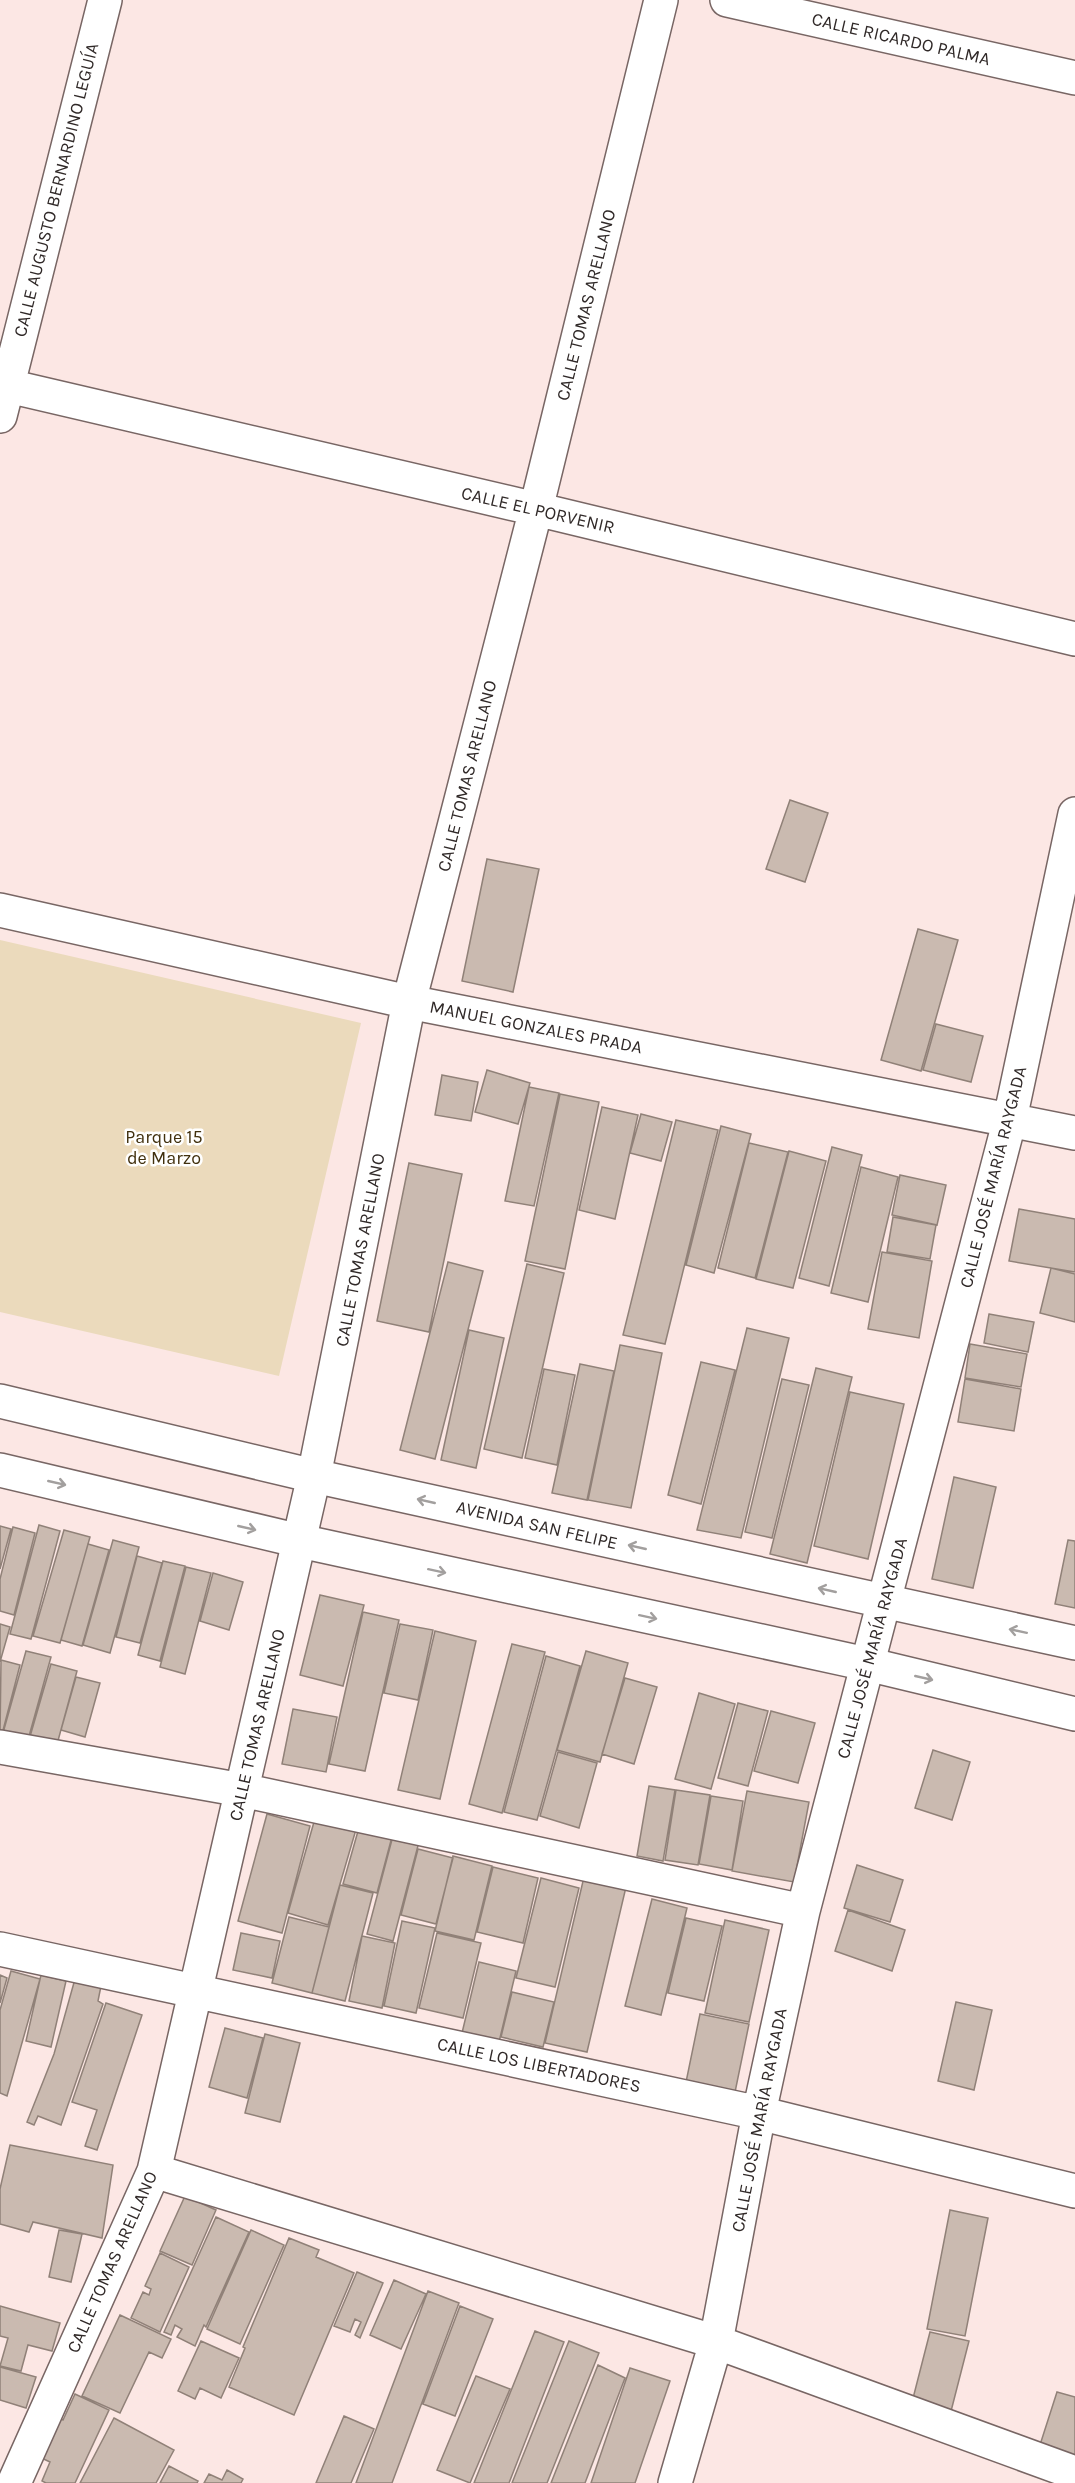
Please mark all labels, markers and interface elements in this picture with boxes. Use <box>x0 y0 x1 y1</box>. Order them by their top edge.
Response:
street label: CALLE RICARDO PALMA <box>810 8 992 70</box>
street label: CALLE AUGUSTO BERNARDINO LEGUÍA <box>8 40 103 339</box>
street label: CALLE TOMAS ARELLANO <box>552 207 620 403</box>
street label: CALLE EL PORVENIR <box>459 482 617 538</box>
street label: CALLE TOMAS ARELLANO <box>433 678 501 874</box>
street label: MANUEL GONZALES PRADA <box>428 996 644 1058</box>
street label: CALLE JOSÉ MARÍA RAYGADA <box>954 1064 1031 1290</box>
park label: Parque 15 de Marzo <box>125 1126 203 1169</box>
street label: CALLE TOMAS ARELLANO <box>330 1151 390 1349</box>
one-way arrow <box>47 1478 66 1490</box>
one-way arrow <box>417 1494 436 1506</box>
street label: AVENIDA SAN FELIPE <box>454 1496 620 1554</box>
one-way arrow <box>237 1523 256 1535</box>
street label: CALLE JOSÉ MARÍA RAYGADA <box>831 1535 912 1761</box>
one-way arrow <box>628 1541 647 1553</box>
one-way arrow <box>427 1566 446 1577</box>
one-way arrow <box>818 1583 837 1595</box>
one-way arrow <box>638 1611 657 1623</box>
one-way arrow <box>1009 1625 1028 1636</box>
street label: CALLE TOMAS ARELLANO <box>224 1627 290 1823</box>
one-way arrow <box>914 1672 933 1684</box>
street label: CALLE JOSÉ MARÍA RAYGADA <box>725 2006 792 2234</box>
street label: CALLE LOS LIBERTADORES <box>435 2033 643 2097</box>
street label: CALLE TOMAS ARELLANO <box>62 2168 162 2356</box>

